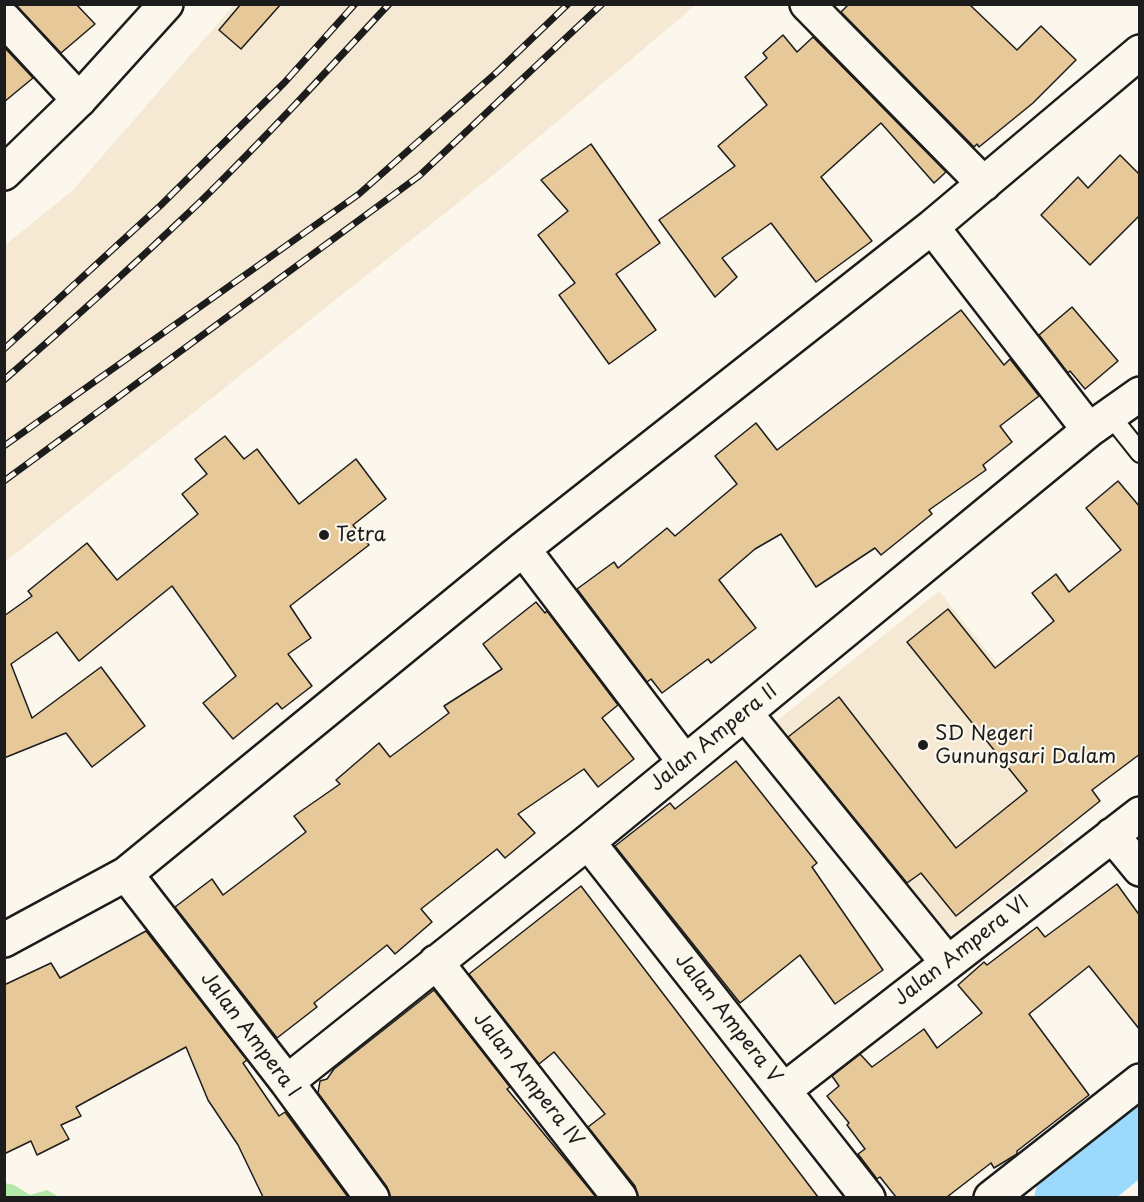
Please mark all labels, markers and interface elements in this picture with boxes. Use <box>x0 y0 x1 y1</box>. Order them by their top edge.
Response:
place label: Tetra <box>336 523 386 547</box>
marker: Tetra <box>317 528 331 542</box>
street label: Jalan Ampera II <box>645 679 783 797</box>
place label: SD Negeri Gunungsari Dalam <box>935 722 1116 769</box>
marker: SD Negeri Gunungsari Dalam <box>916 738 930 752</box>
street label: Jalan Ampera VI <box>890 891 1034 1011</box>
street label: Jalan Ampera V <box>670 949 786 1089</box>
street label: Jalan Ampera I <box>195 968 305 1102</box>
street label: Jalan Ampera IV <box>468 1008 588 1152</box>

